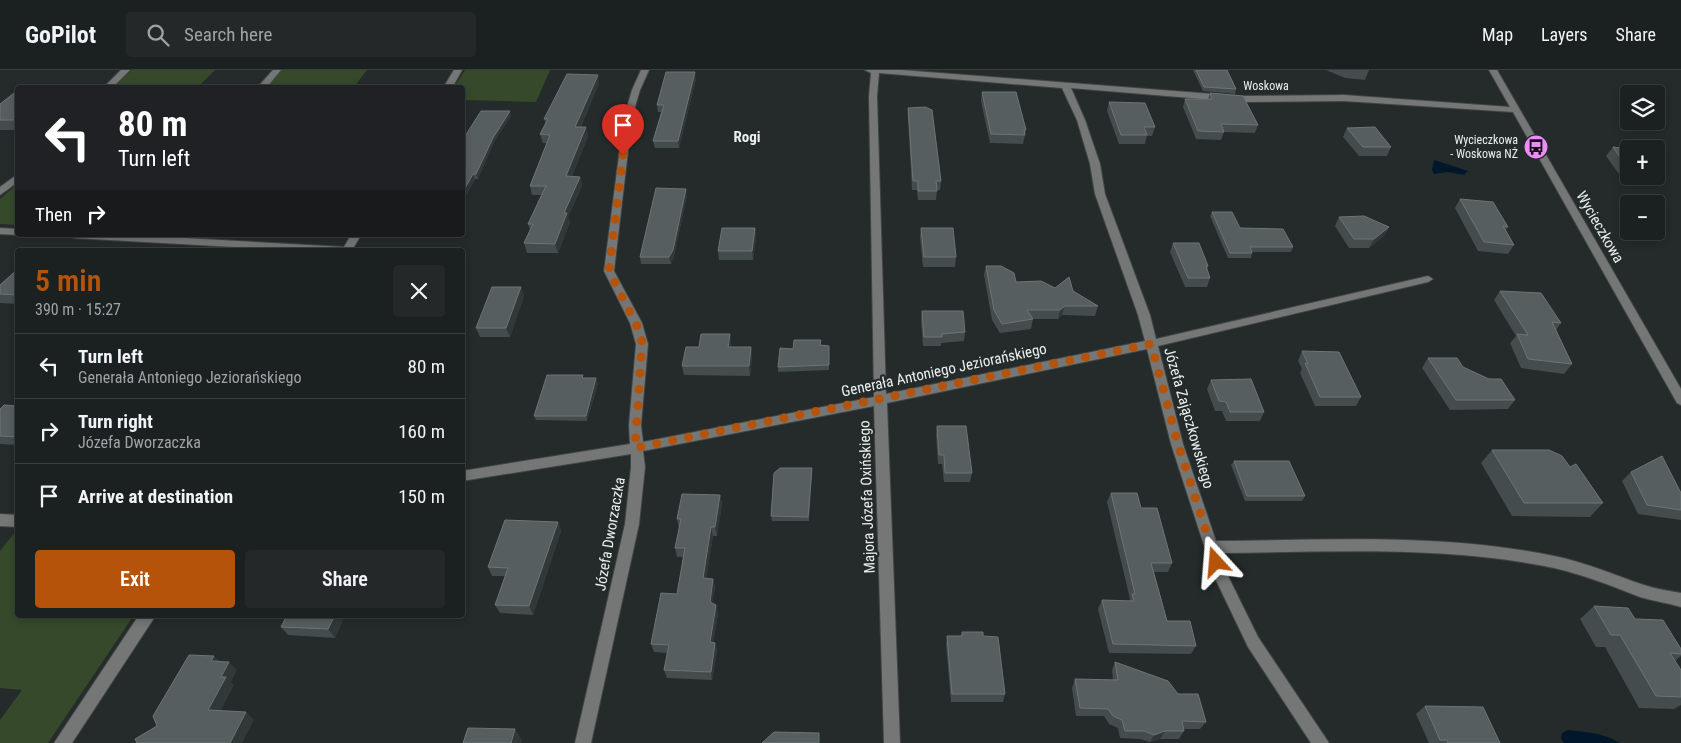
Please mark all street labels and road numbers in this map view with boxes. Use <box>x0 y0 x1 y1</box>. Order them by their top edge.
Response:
street label: Woskowa <box>1243 79 1289 93</box>
street label: Wycieczkowa <box>1572 188 1628 266</box>
street label: Generała Antoniego Jeziorańskiego <box>840 339 1048 401</box>
street label: Józefa Zajączkowskiego <box>1160 346 1218 490</box>
street label: Majora Józefa Oxińskiego <box>855 420 879 574</box>
street label: Józefa Dworzaczka <box>591 476 629 592</box>

